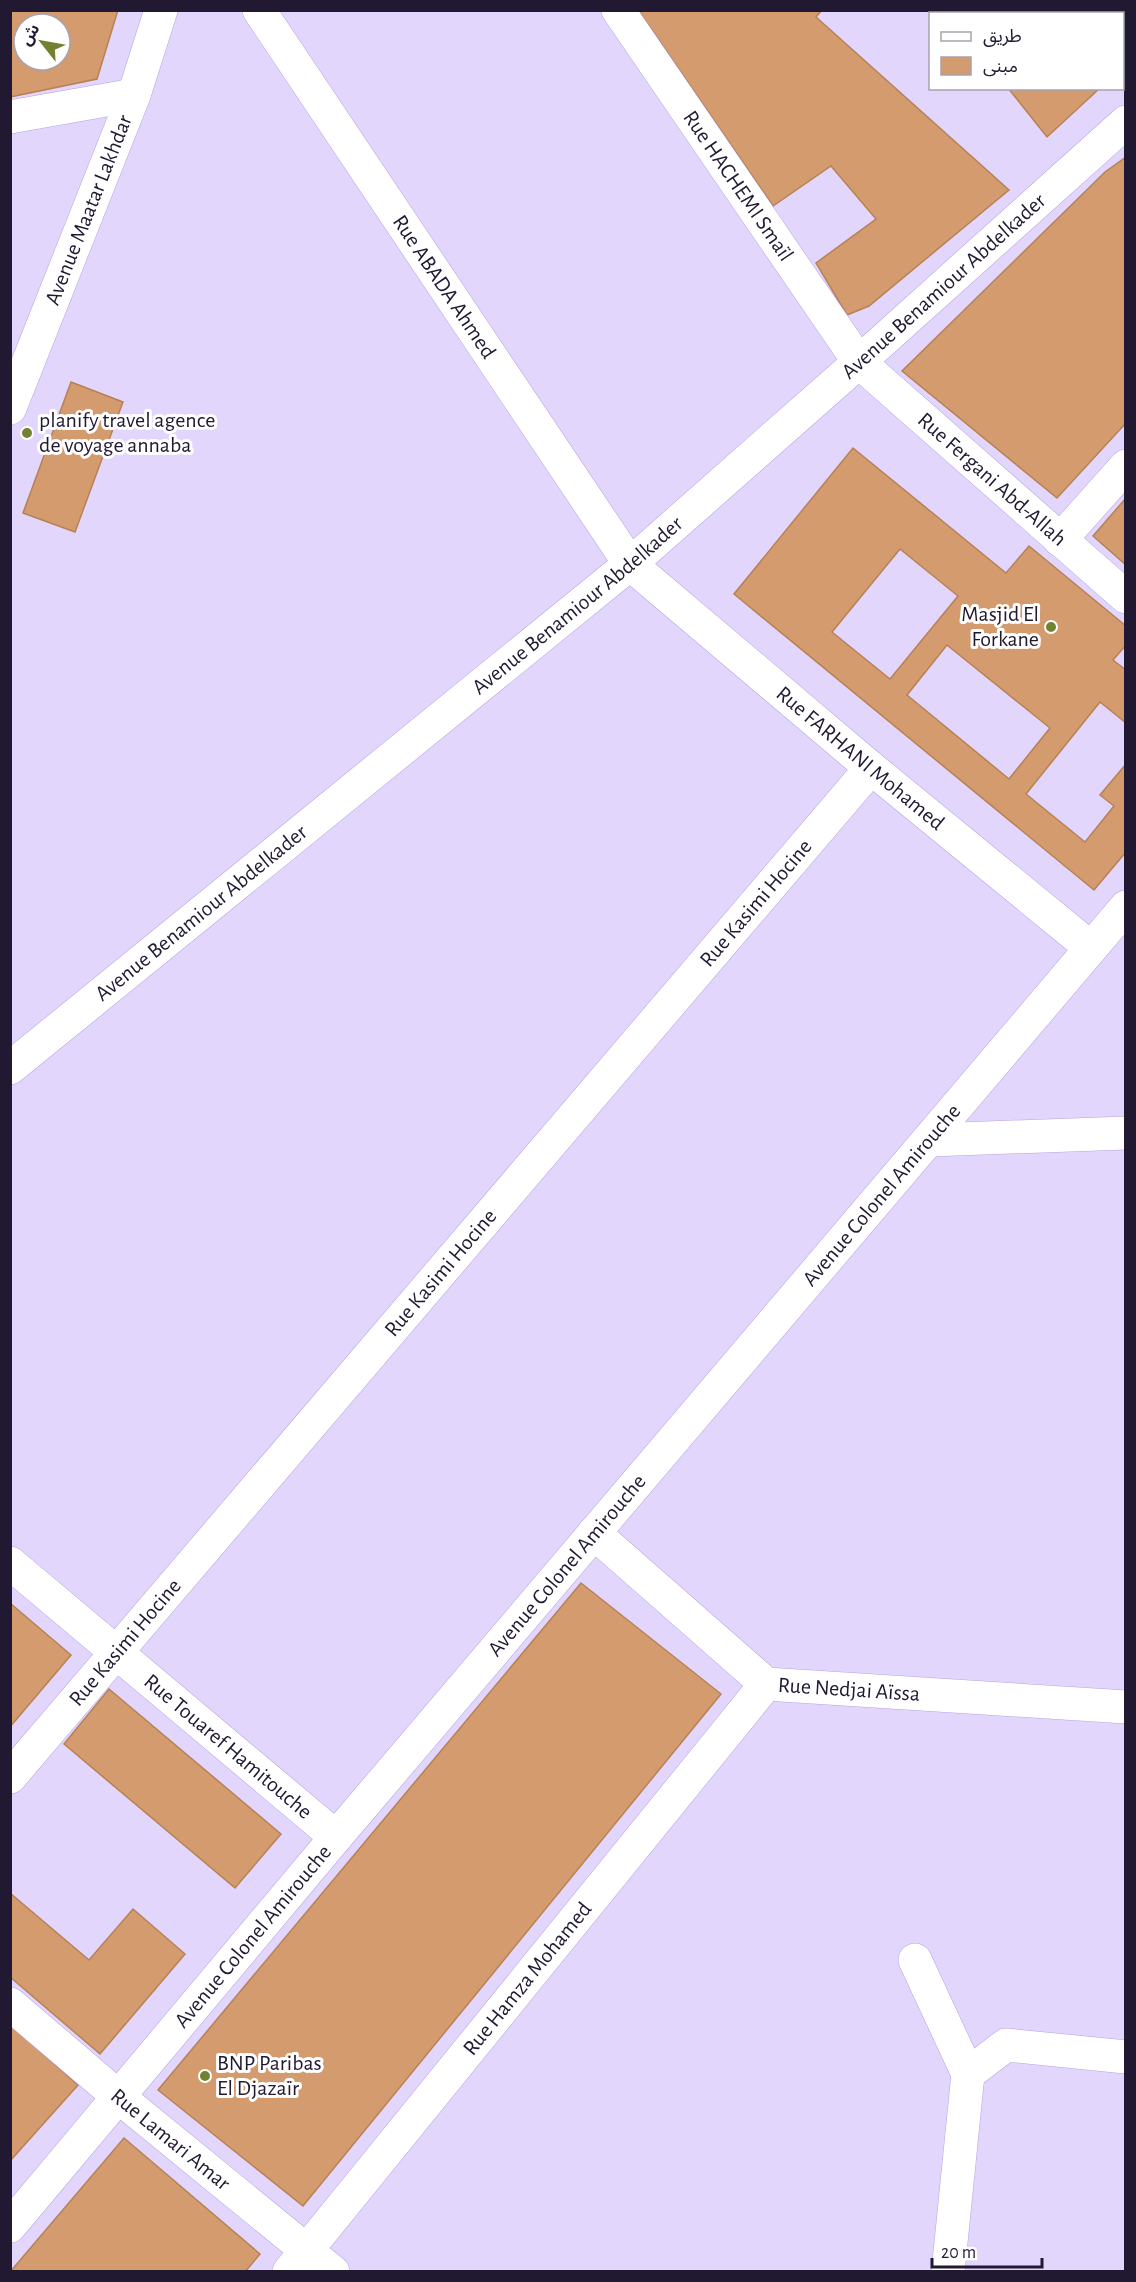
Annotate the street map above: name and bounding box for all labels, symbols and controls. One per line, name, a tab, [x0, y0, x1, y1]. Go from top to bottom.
north arrow	[12, 12, 72, 72]
legend	[929, 12, 1124, 90]
text: ش	[17, 21, 43, 49]
text: طريق	[983, 28, 1022, 47]
text: مبنى	[983, 58, 1018, 77]
street label: Rue HACHEMI Smaïl	[679, 107, 797, 265]
street label: Avenue Maatar Lakhdar	[41, 112, 136, 308]
street label: Avenue Benamiour Abdelkader	[837, 189, 1050, 383]
street label: Rue ABADA Ahmed	[389, 211, 500, 362]
street label: Rue Fergani Abd-Allah	[914, 408, 1071, 550]
place label: planify travel agence de voyage annaba	[39, 409, 215, 456]
marker: planify travel agence de voyage annaba	[20, 426, 34, 440]
street label: Avenue Benamiour Abdelkader	[468, 512, 687, 699]
place label: Masjid El Forkane	[961, 603, 1039, 650]
marker: Masjid El Forkane	[1044, 620, 1058, 634]
street label: Rue FARHANI Mohamed	[772, 682, 949, 834]
street label: Avenue Benamiour Abdelkader	[91, 820, 311, 1005]
street label: Rue Kasimi Hocine	[696, 835, 816, 971]
street label: Avenue Colonel Amirouche	[798, 1100, 965, 1290]
street label: Rue Kasimi Hocine	[380, 1205, 501, 1340]
street label: Avenue Colonel Amirouche	[484, 1470, 650, 1660]
street label: Rue Kasimi Hocine	[65, 1575, 185, 1710]
street label: Rue Touaref Hamitouche	[140, 1670, 316, 1823]
street label: Rue Nedjai Aïssa	[777, 1674, 921, 1705]
street label: Avenue Colonel Amirouche	[170, 1841, 335, 2032]
street label: Rue Hamza Mohamed	[459, 1898, 596, 2059]
place label: BNP Paribas El Djazaïr	[217, 2052, 322, 2099]
marker: BNP Paribas El Djazaïr	[198, 2069, 212, 2083]
street label: Rue Lamari Amar	[107, 2084, 234, 2194]
scale bar	[932, 2231, 1042, 2269]
text: 20 m	[941, 2244, 976, 2262]

